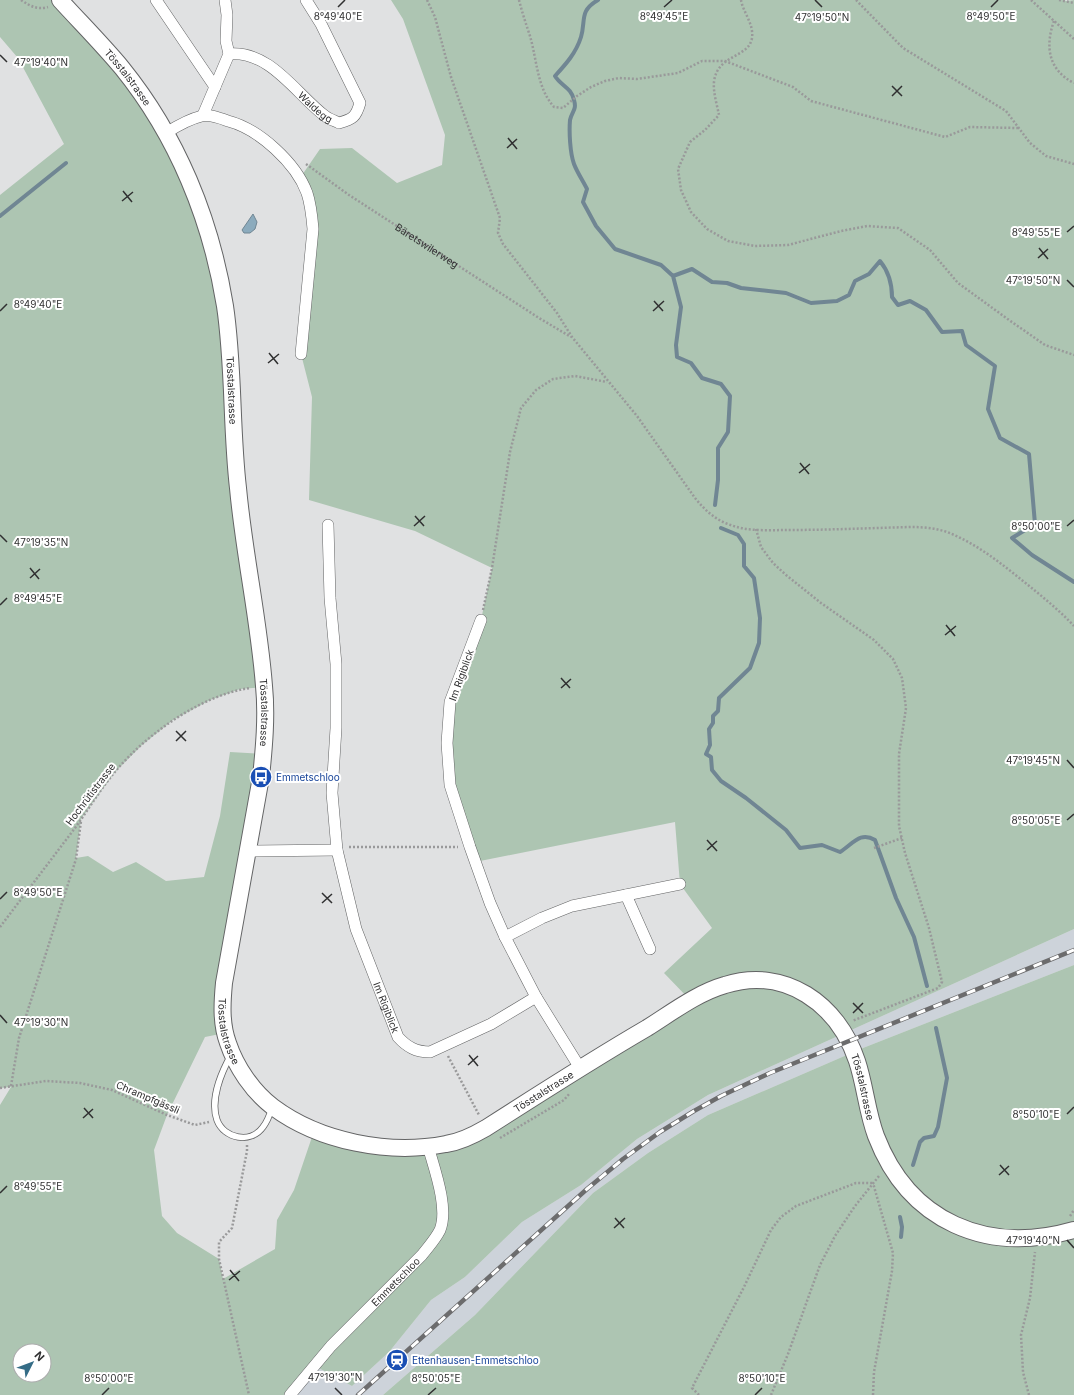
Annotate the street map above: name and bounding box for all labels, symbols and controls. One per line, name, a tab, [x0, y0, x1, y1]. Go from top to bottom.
text: 8°49'40"E	[314, 10, 362, 22]
text: 8°49'45"E	[640, 10, 688, 22]
text: 8°49'50"E	[967, 10, 1015, 22]
text: 47°19'50"N	[795, 11, 849, 23]
street label: Tösstalstrasse	[102, 46, 154, 108]
text: 47°19'40"N	[14, 56, 68, 68]
street label: Waldegg	[296, 89, 335, 125]
street label: Bäretswilerweg	[393, 221, 461, 270]
text: 8°49'55"E	[1012, 226, 1060, 238]
text: 47°19'50"N	[1006, 274, 1060, 286]
text: 8°49'40"E	[14, 298, 62, 310]
street label: Tösstalstrasse	[224, 356, 239, 425]
text: 8°50'00"E	[1011, 520, 1061, 532]
text: 47°19'35"N	[14, 536, 68, 548]
text: 8°49'45"E	[14, 592, 62, 604]
street label: Im Rigiblick	[446, 647, 476, 702]
street label: Tösstalstrasse	[257, 678, 271, 747]
text: 47°19'45"N	[1006, 754, 1060, 766]
street label: Hochrütistrasse	[63, 760, 117, 827]
bus stop icon: Emmetschloo	[248, 764, 274, 790]
place label: Emmetschloo	[276, 771, 340, 783]
text: 8°50'05"E	[1011, 814, 1061, 826]
text: 8°49'50"E	[14, 886, 62, 898]
street label: Im Rigiblick	[371, 980, 402, 1035]
street label: Tösstalstrasse	[217, 998, 242, 1066]
text: 47°19'30"N	[14, 1016, 68, 1028]
street label: Tösstalstrasse	[849, 1052, 877, 1122]
street label: Tösstalstrasse	[511, 1068, 576, 1115]
street label: Chrampfgässli	[114, 1078, 182, 1116]
text: 8°50'10"E	[1012, 1108, 1060, 1120]
text: 8°49'55"E	[14, 1180, 62, 1192]
text: 47°19'40"N	[1006, 1234, 1060, 1246]
street label: Emmetschloo	[369, 1255, 422, 1308]
north arrow	[12, 1343, 52, 1383]
station icon: Ettenhausen-Emmetschloo	[384, 1347, 410, 1373]
text: N	[31, 1349, 47, 1364]
place label: Ettenhausen-Emmetschloo	[412, 1354, 539, 1366]
text: 47°19'30"N	[308, 1371, 362, 1383]
text: 8°50'00"E	[84, 1372, 134, 1384]
text: 8°50'05"E	[411, 1372, 461, 1384]
text: 8°50'10"E	[738, 1372, 786, 1384]

